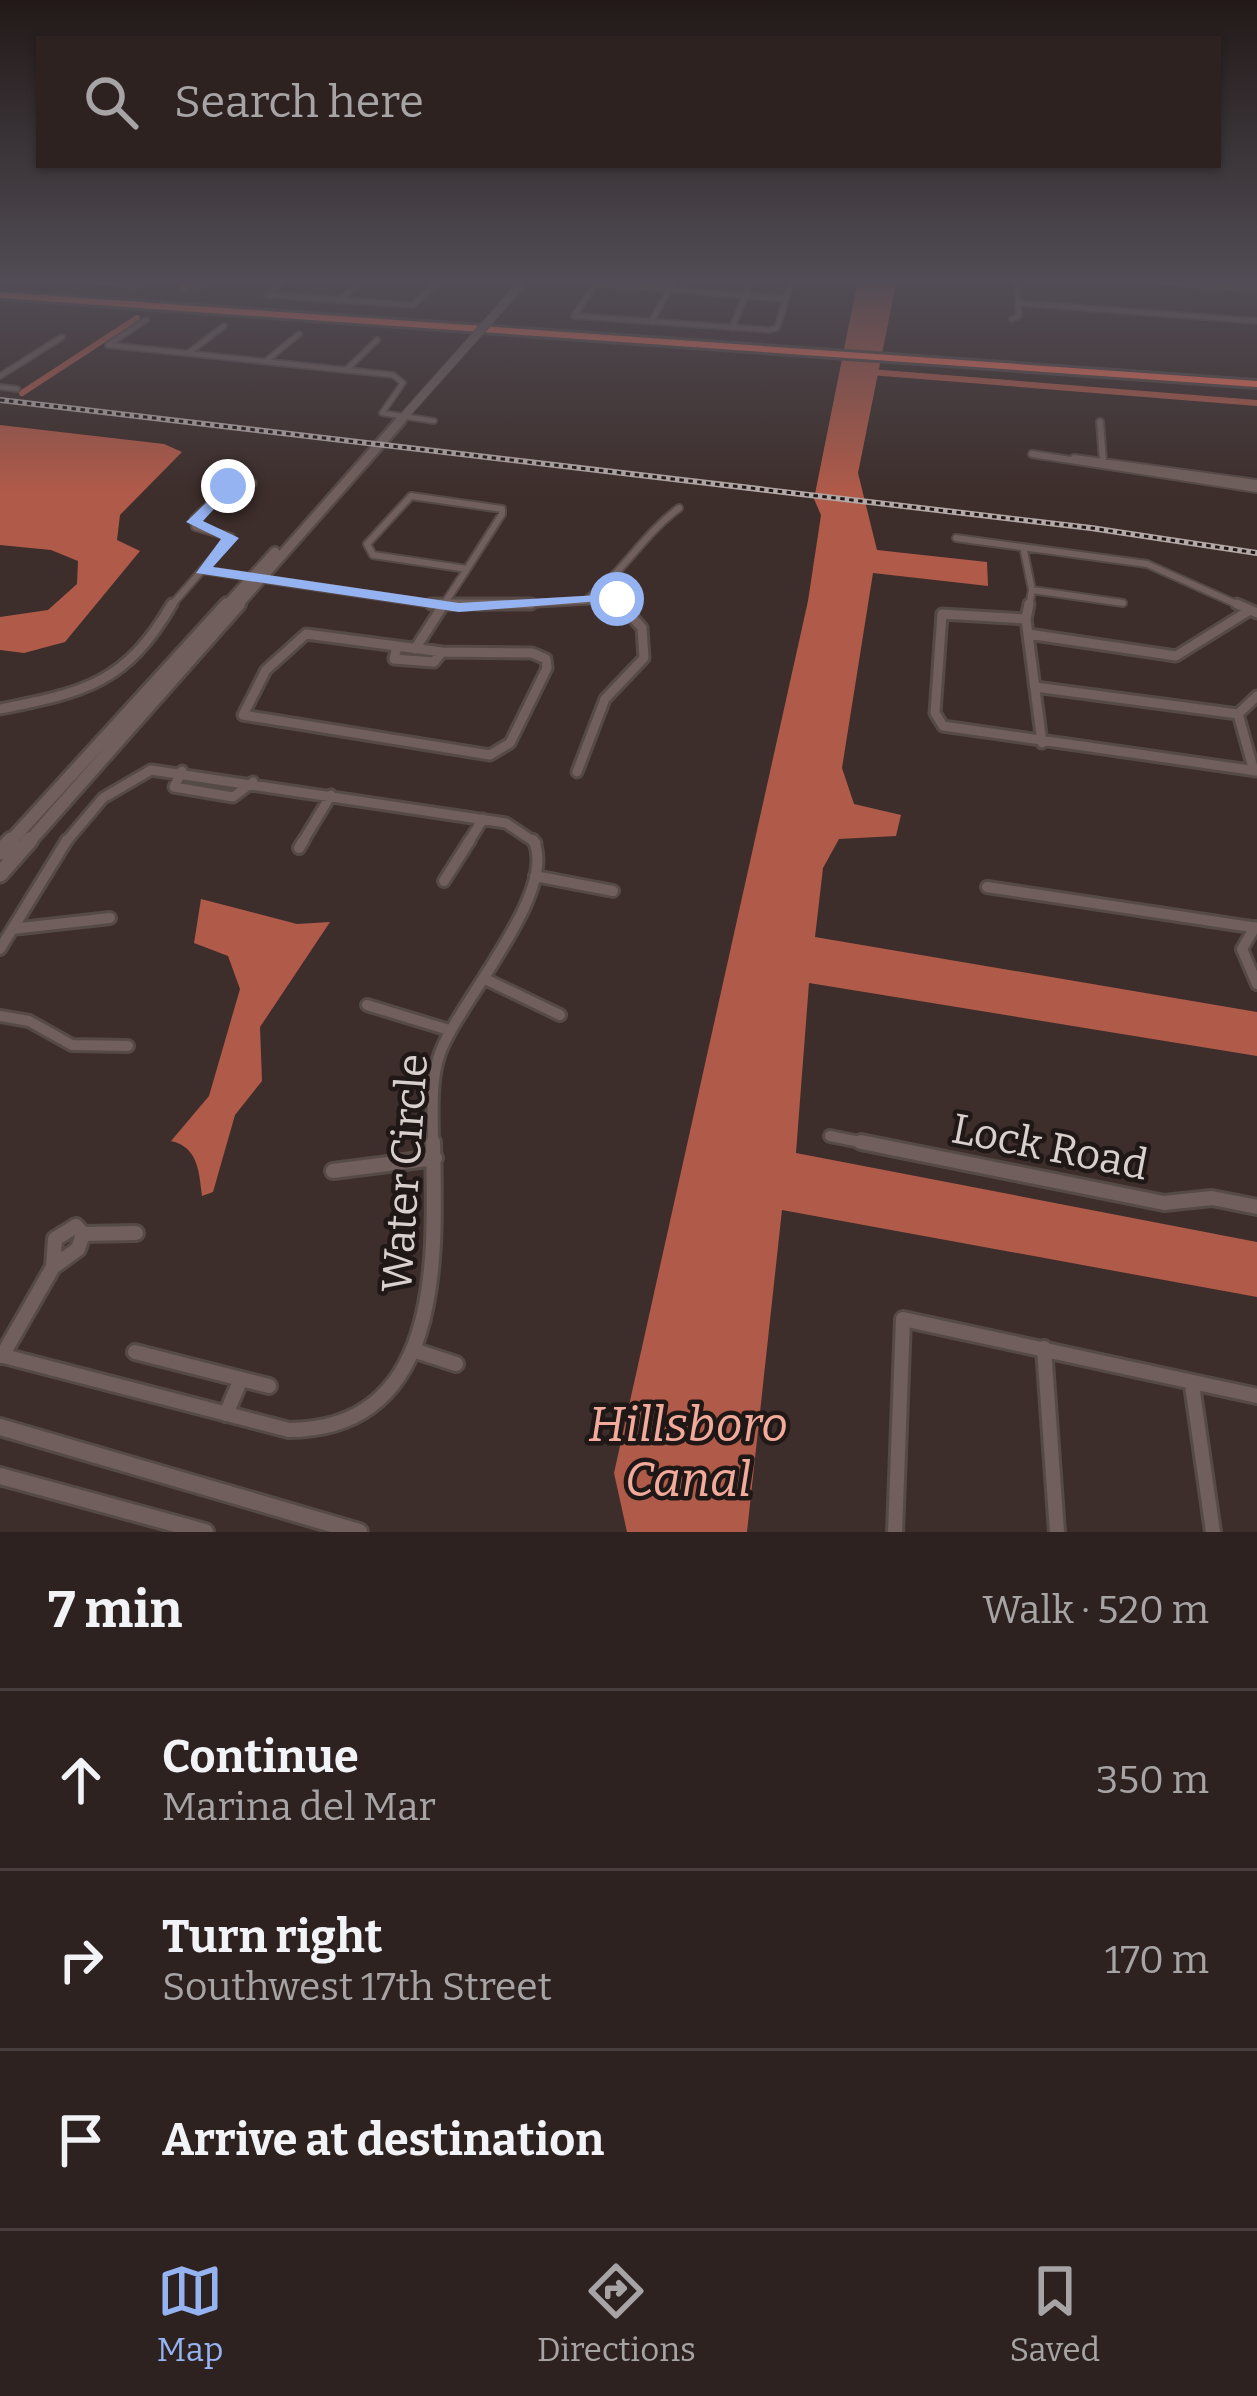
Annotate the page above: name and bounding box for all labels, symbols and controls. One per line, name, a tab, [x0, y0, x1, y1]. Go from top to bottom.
search box	[36, 36, 1221, 168]
icon: search	[78, 69, 144, 135]
text: Search here	[174, 75, 424, 129]
route end	[201, 459, 255, 513]
route start	[590, 572, 644, 626]
street label: Water Circle	[372, 1052, 438, 1294]
street label: Lock Road	[948, 1103, 1152, 1190]
water label: Hillsboro Canal	[588, 1396, 788, 1509]
text: 7 min	[48, 1579, 182, 1641]
text: Walk · 520 m	[982, 1587, 1209, 1633]
text: Continue	[162, 1730, 359, 1784]
icon: ahead	[48, 1747, 114, 1813]
text: 350 m	[1096, 1757, 1209, 1803]
text: Marina del Mar	[162, 1784, 436, 1830]
text: Turn right	[162, 1910, 382, 1964]
icon: right	[48, 1927, 114, 1993]
text: 170 m	[1105, 1937, 1209, 1983]
text: Southwest 17th Street	[162, 1964, 552, 2010]
icon: arrive	[48, 2107, 114, 2173]
text: Arrive at destination	[162, 2113, 604, 2167]
tab: Map	[157, 2258, 223, 2370]
tab: Directions	[537, 2258, 696, 2370]
tab: Saved	[1010, 2258, 1100, 2370]

